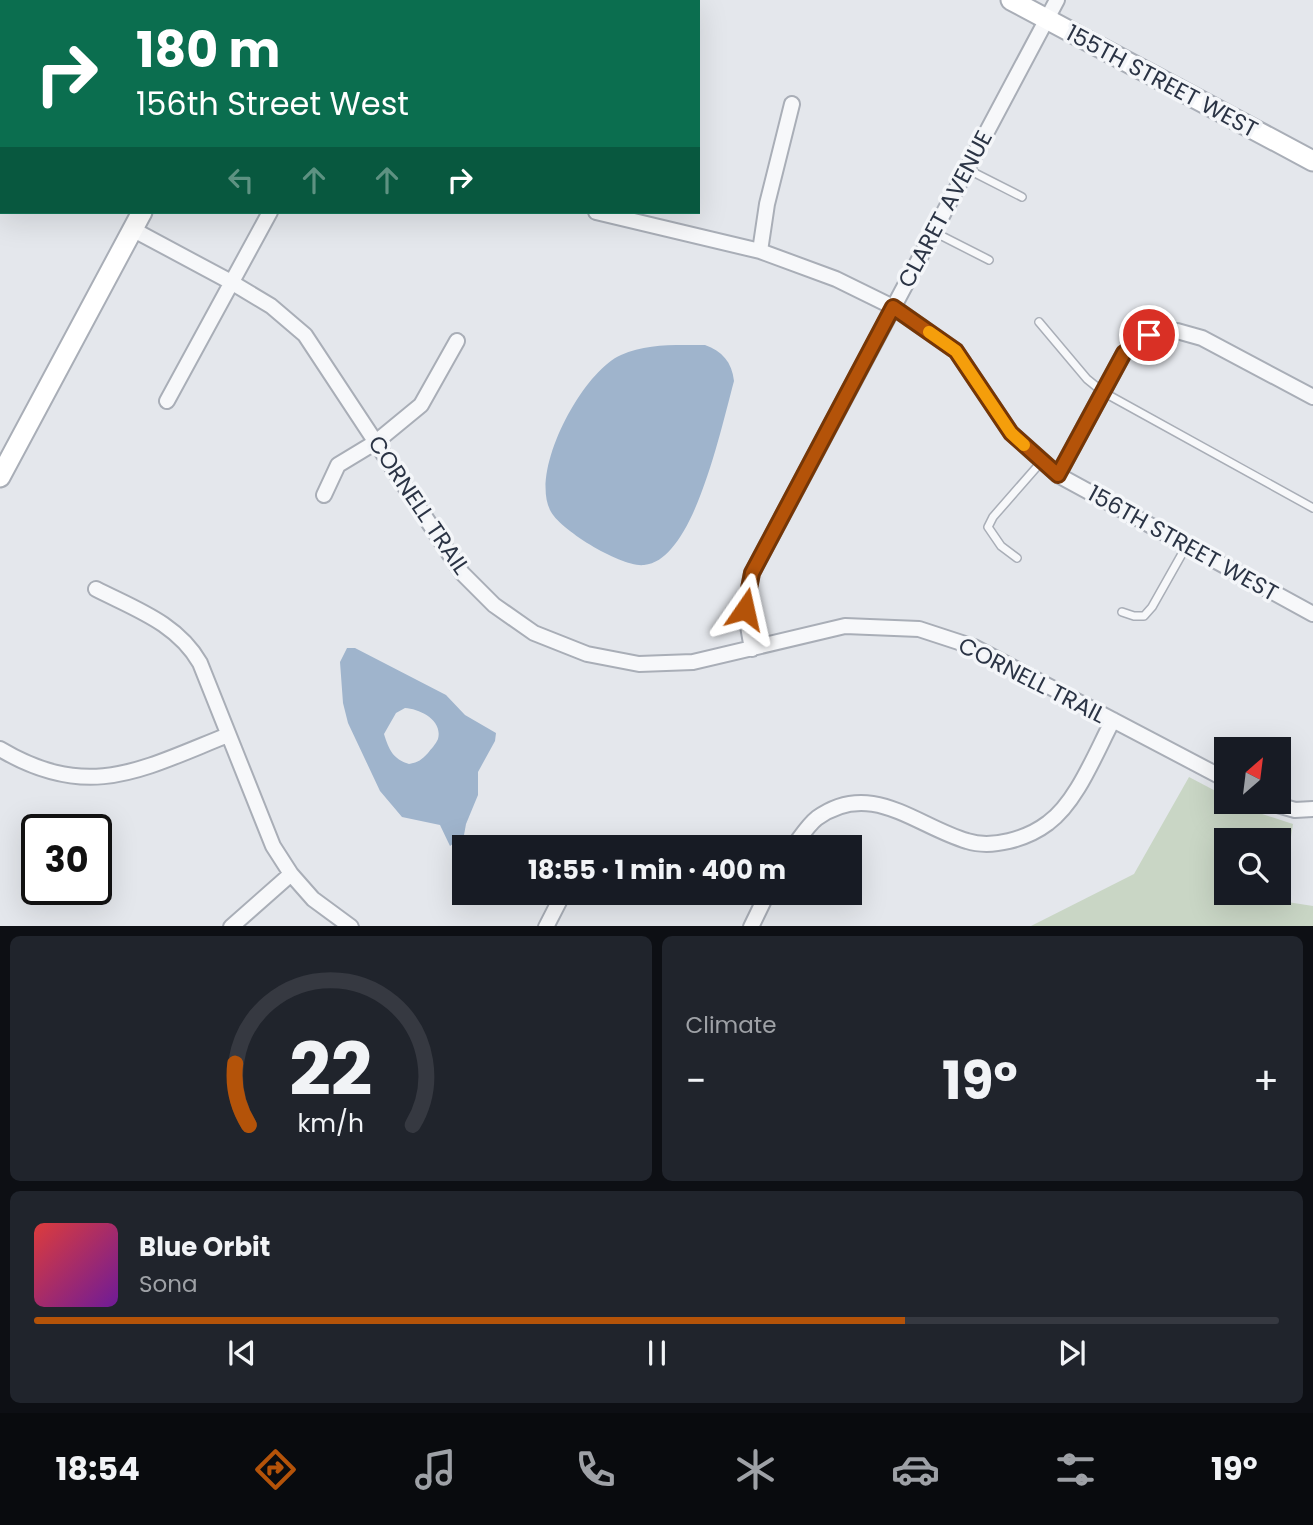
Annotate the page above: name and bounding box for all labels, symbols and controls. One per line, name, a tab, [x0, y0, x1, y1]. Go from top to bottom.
text: 180 m	[136, 16, 280, 84]
street label: 155TH STREET WEST	[1060, 17, 1264, 145]
icon: right	[21, 28, 112, 119]
text: 156th Street West	[136, 81, 409, 126]
street label: CLARET AVENUE	[890, 125, 1000, 293]
icon: left	[222, 161, 260, 199]
icon: ahead	[295, 161, 333, 199]
icon: ahead	[368, 161, 406, 199]
icon: right	[441, 161, 479, 199]
pin	[1119, 305, 1179, 365]
icon: arrive	[1130, 316, 1168, 354]
street label: CORNELL TRAIL	[361, 429, 477, 581]
street label: 156TH STREET WEST	[1082, 477, 1284, 609]
position arrow	[708, 572, 782, 646]
street label: CORNELL TRAIL	[953, 629, 1111, 731]
north arrow	[1214, 737, 1292, 814]
map controls	[1214, 737, 1291, 905]
speed limit sign: 30	[21, 814, 112, 905]
button: search	[1214, 828, 1291, 905]
text: 18:55 · 1 min · 400 m	[528, 852, 786, 888]
text: Climate	[686, 1009, 776, 1041]
text: 22	[289, 1019, 372, 1120]
text: 19°	[942, 1044, 1018, 1117]
text: −	[686, 1054, 706, 1107]
text: +	[1253, 1054, 1279, 1107]
text: km/h	[297, 1105, 364, 1140]
text: Blue Orbit	[139, 1229, 270, 1265]
text: Sona	[139, 1268, 198, 1300]
icon: previous	[223, 1334, 261, 1372]
icon: pause	[638, 1334, 676, 1372]
icon: next	[1053, 1334, 1091, 1372]
icon: directions	[251, 1445, 300, 1494]
icon: music	[411, 1445, 460, 1494]
icon: phone	[571, 1445, 620, 1494]
icon: climate	[731, 1445, 780, 1494]
icon: car	[891, 1445, 940, 1494]
icon: filters	[1051, 1445, 1100, 1494]
text: 18:54	[56, 1446, 140, 1491]
text: 19°	[1211, 1446, 1257, 1491]

